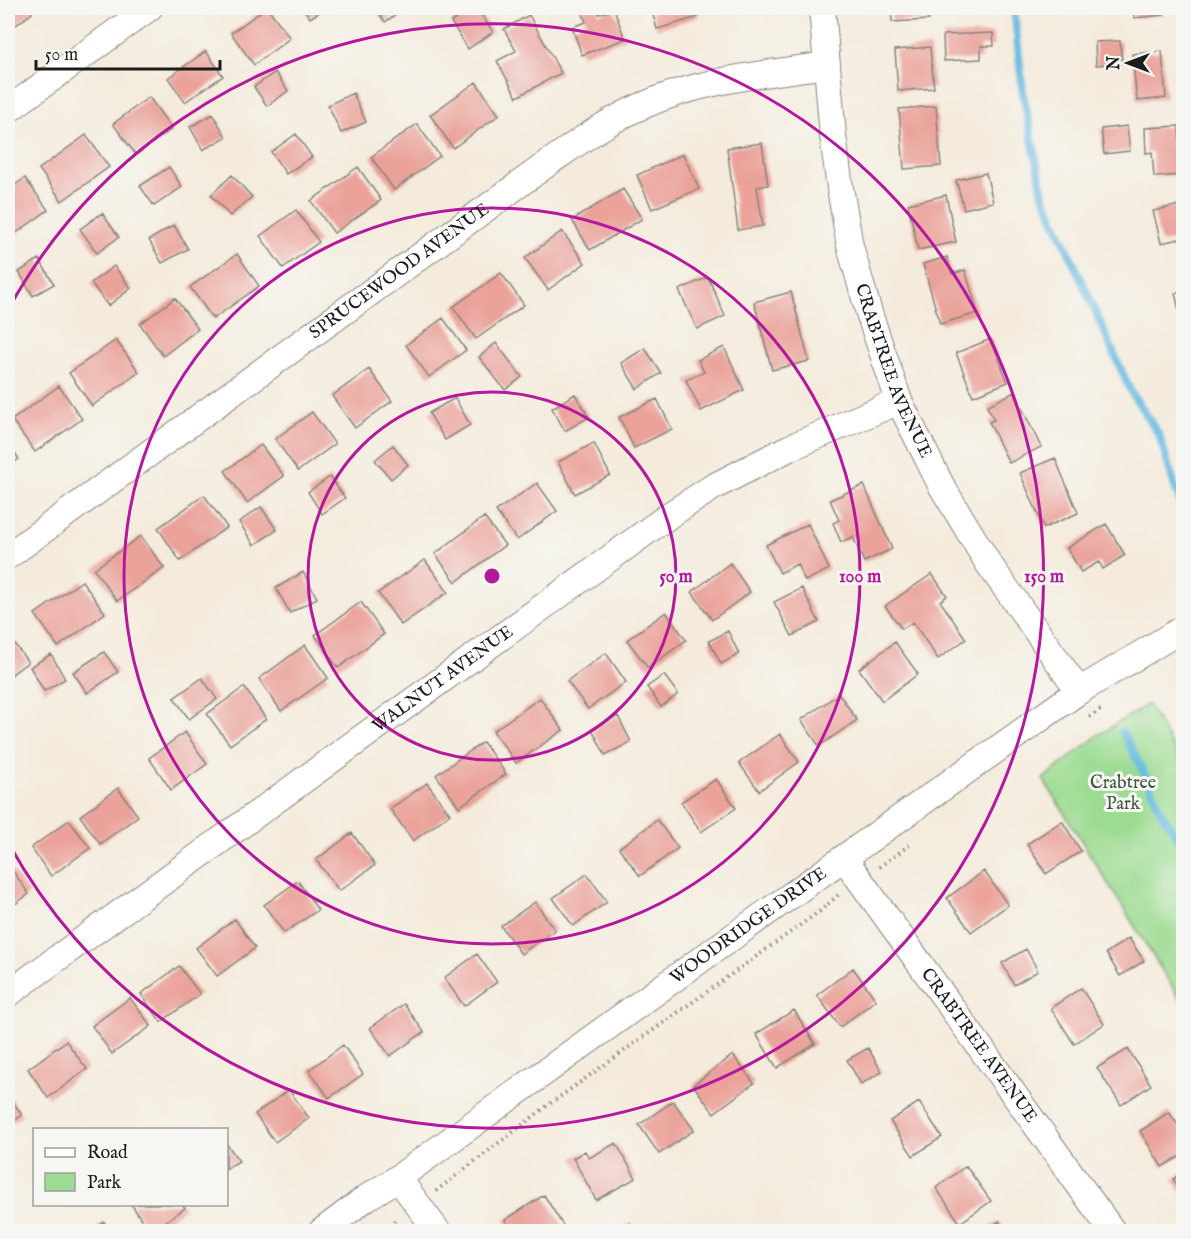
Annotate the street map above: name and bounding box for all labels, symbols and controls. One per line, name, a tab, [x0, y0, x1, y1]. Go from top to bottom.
scale bar	[36, 33, 220, 71]
north arrow	[1098, 33, 1158, 93]
text: 50 m	[45, 44, 78, 67]
text: N	[1105, 56, 1125, 71]
street label: SPRUCEWOOD AVENUE	[305, 198, 494, 344]
street label: CRABTREE AVENUE	[850, 281, 937, 462]
centre of rings	[482, 566, 502, 586]
text: 50 m	[659, 566, 693, 589]
text: 100 m	[839, 566, 881, 589]
text: 150 m	[1024, 566, 1064, 589]
street label: WALNUT AVENUE	[368, 620, 518, 738]
park label: Crabtree Park	[1090, 772, 1156, 816]
street label: WOODRIDGE DRIVE	[666, 862, 831, 989]
street label: CRABTREE AVENUE	[915, 964, 1042, 1127]
legend	[33, 1128, 228, 1206]
text: Road	[87, 1142, 128, 1165]
text: Park	[87, 1172, 122, 1195]

